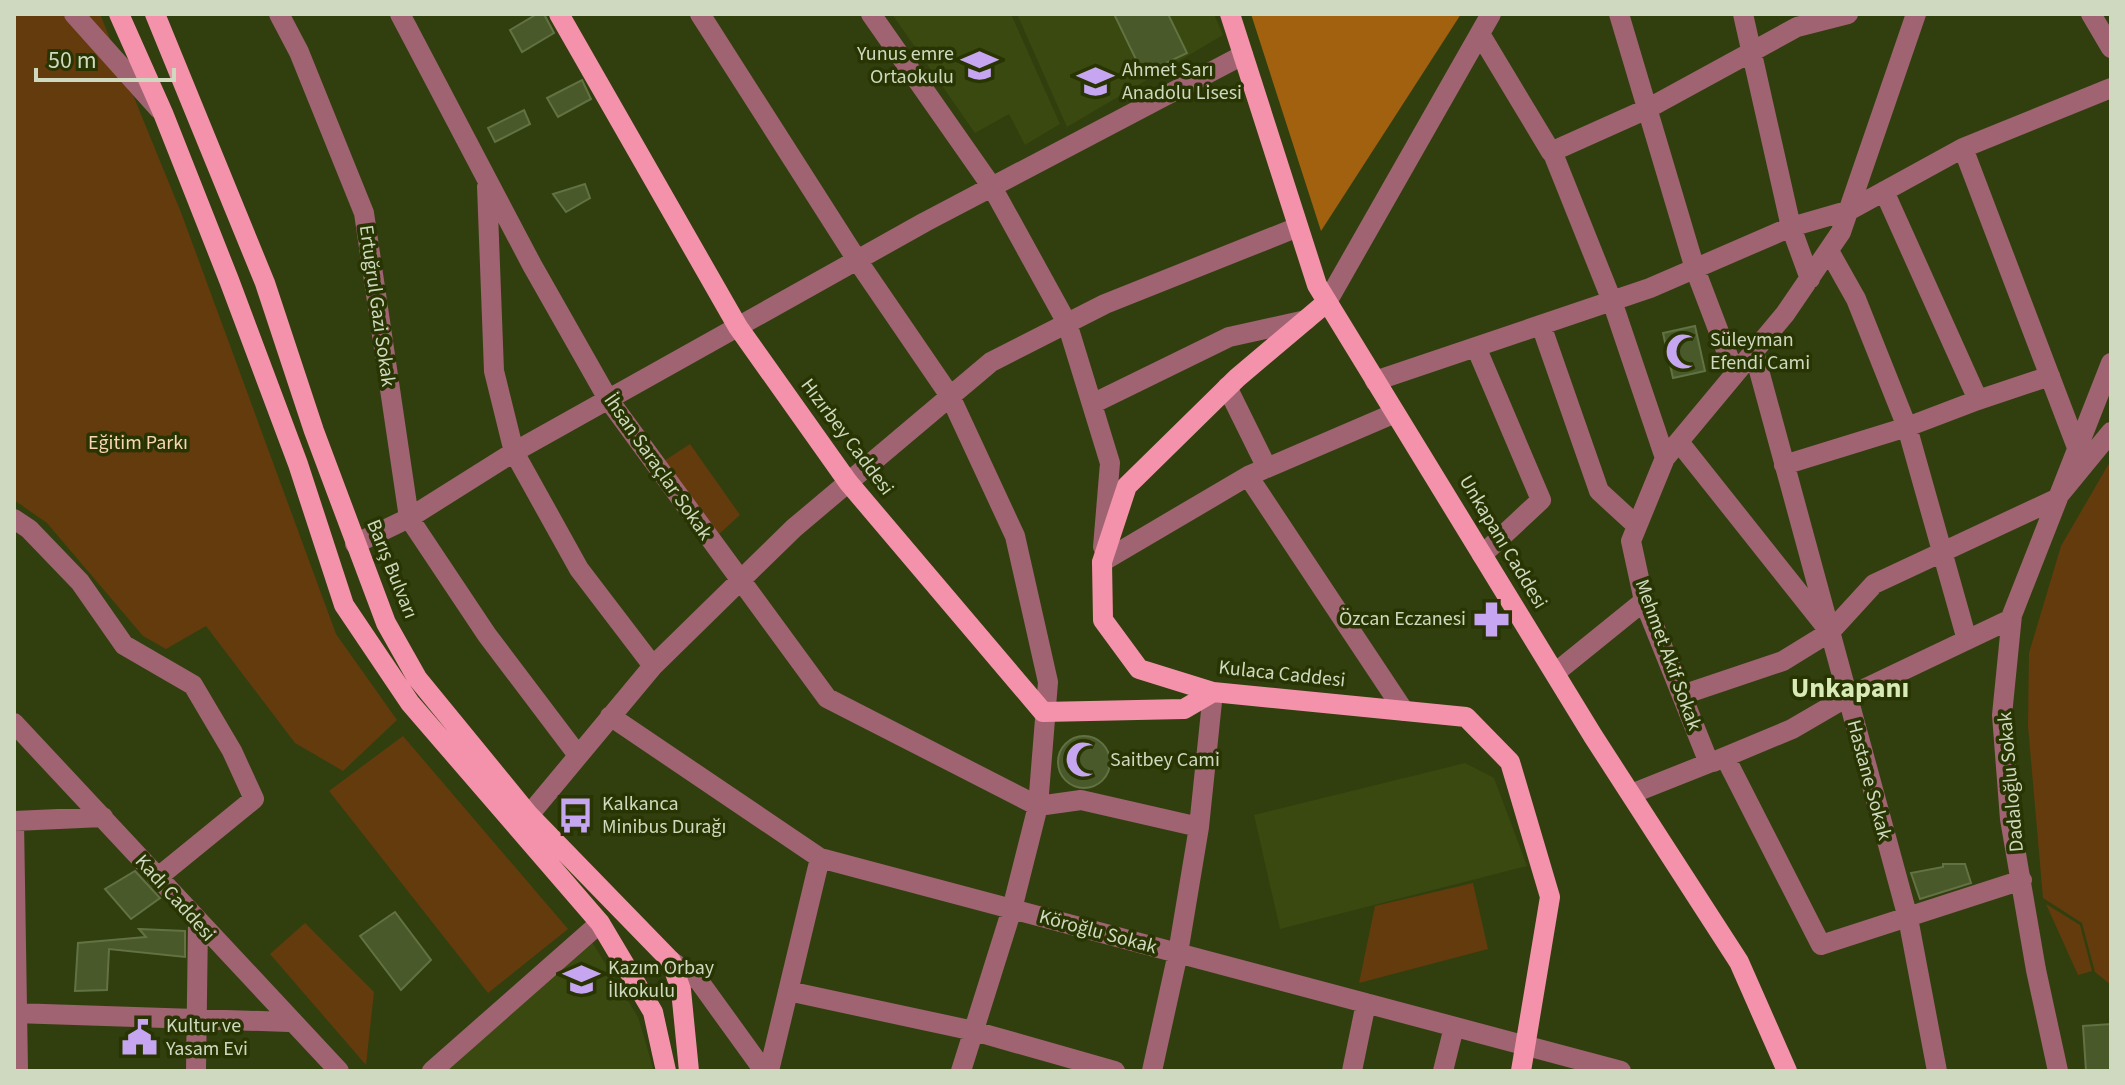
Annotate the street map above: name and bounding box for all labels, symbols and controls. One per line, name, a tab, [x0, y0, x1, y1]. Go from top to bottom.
scale bar	[36, 32, 174, 82]
place label: Yunus emre Ortaokulu	[856, 40, 954, 91]
text: 50 m	[48, 43, 97, 78]
school or university icon: Yunus emre Ortaokulu	[961, 46, 999, 84]
place label: Ahmet Sarı Anadolu Lisesi	[1122, 56, 1242, 107]
school or university icon: Ahmet Sarı Anadolu Lisesi	[1077, 62, 1115, 100]
street label: Ertuğrul Gazi Sokak	[352, 223, 402, 389]
place label: Süleyman Efendi Cami	[1710, 326, 1810, 377]
mosque icon: Süleyman Efendi Cami	[1665, 333, 1703, 371]
street label: Hızırbey Caddesi	[794, 373, 900, 501]
street label: İhsan Saraçlar Sokak	[597, 388, 719, 546]
park label: Eğitim Parkı	[88, 429, 188, 457]
street label: Unkapanı Caddesi	[1452, 470, 1554, 614]
street label: Barış Bulvarı	[359, 515, 425, 623]
street label: Mehmet Akif Sokak	[1628, 575, 1708, 735]
pharmacy icon: Özcan Eczanesi	[1473, 600, 1511, 638]
place label: Özcan Eczanesi	[1339, 605, 1466, 633]
street label: Kulaca Caddesi	[1217, 653, 1347, 695]
district label: Unkapanı	[1791, 668, 1909, 708]
street label: Dadaloğlu Sokak	[1991, 711, 2031, 853]
street label: Hastane Sokak	[1839, 717, 1899, 843]
mosque icon: Saitbey Cami	[1065, 741, 1103, 779]
place label: Saitbey Cami	[1110, 746, 1220, 774]
place label: Kalkanca Minibus Durağı	[602, 790, 726, 841]
bus stop icon: Kalkanca Minibus Durağı	[557, 797, 595, 835]
street label: Kadı Caddesi	[128, 848, 222, 948]
street label: Köroğlu Sokak	[1036, 903, 1160, 961]
place label: Kazım Orbay İlkokulu	[608, 954, 715, 1005]
school or university icon: Kazım Orbay İlkokulu	[563, 960, 601, 998]
place label: Kultur ve Yasam Evi	[165, 1012, 248, 1063]
public building icon: Kultur ve Yasam Evi	[121, 1019, 159, 1057]

